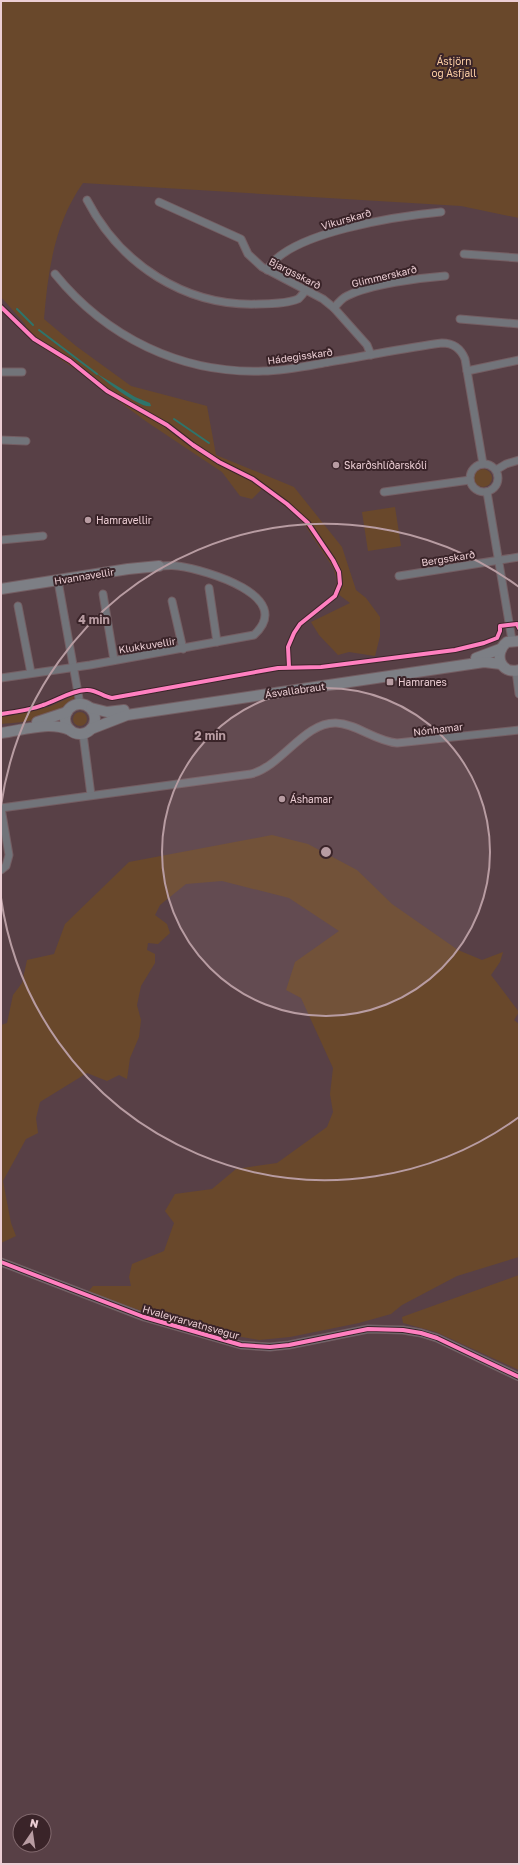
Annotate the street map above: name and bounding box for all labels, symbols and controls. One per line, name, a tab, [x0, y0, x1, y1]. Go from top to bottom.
park label: Ástjörn og Ásfjall	[432, 55, 476, 79]
street label: Vikurskarð	[320, 206, 372, 232]
street label: Bjargsskarð	[267, 255, 323, 291]
street label: Glimmerskarð	[350, 263, 418, 289]
street label: Hádegisskarð	[267, 345, 333, 367]
place label: Skarðshlíðarskóli	[344, 459, 427, 471]
marker: Skarðshlíðarskóli	[331, 460, 341, 470]
place label: Hamravellir	[96, 514, 152, 526]
marker: Hamravellir	[83, 515, 93, 525]
street label: Bergsskarð	[420, 548, 476, 568]
street label: Hvannavellir	[53, 565, 115, 587]
text: 4 min	[78, 612, 110, 627]
street label: Klukkuvellir	[118, 635, 176, 655]
place label: Hamranes	[398, 676, 447, 688]
marker: Hamranes	[385, 677, 395, 687]
street label: Ásvallabraut	[264, 680, 326, 700]
street label: Nónhamar	[412, 720, 464, 738]
text: 2 min	[194, 728, 226, 743]
place label: Áshamar	[290, 793, 332, 805]
marker: Áshamar	[277, 794, 287, 804]
centre of rings	[319, 845, 333, 859]
street label: Hvaleyrarvatnsvegur	[141, 1302, 241, 1342]
north arrow	[12, 1813, 52, 1853]
text: N	[29, 1815, 40, 1830]

